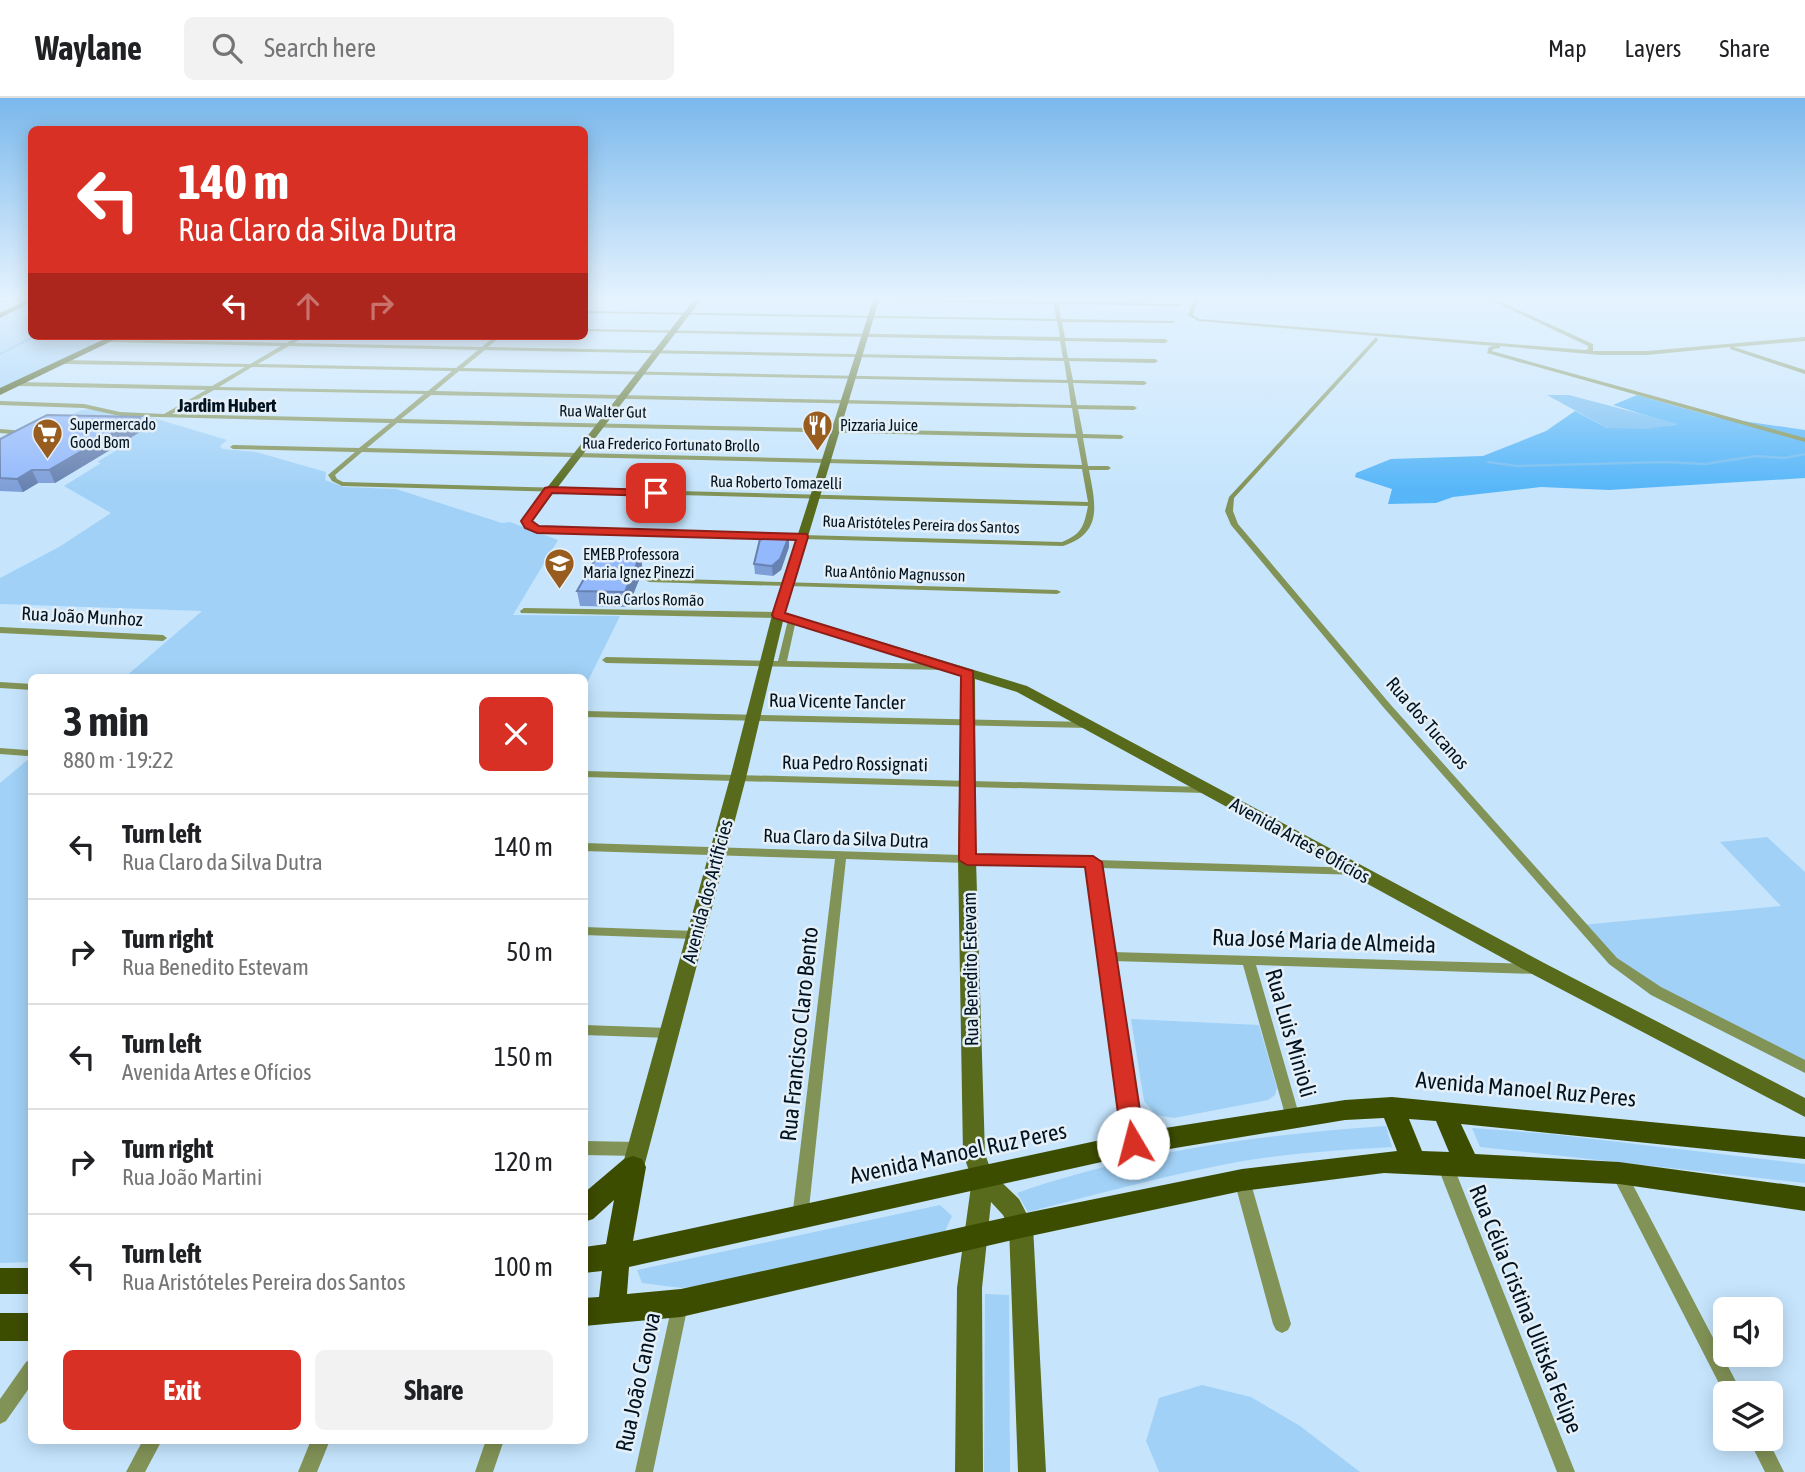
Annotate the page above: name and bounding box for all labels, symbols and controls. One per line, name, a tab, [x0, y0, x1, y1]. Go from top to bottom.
search box	[184, 17, 674, 80]
text: Waylane	[35, 29, 142, 67]
icon: search	[208, 29, 246, 67]
text: Search here	[264, 33, 376, 63]
text: Map	[1548, 35, 1587, 62]
text: Layers	[1625, 35, 1681, 62]
text: Share	[1719, 35, 1770, 62]
text: 140 m	[178, 153, 289, 209]
icon: left	[63, 154, 154, 245]
text: Rua Claro da Silva Dutra	[178, 211, 457, 248]
icon: left	[216, 287, 254, 325]
icon: ahead	[289, 287, 327, 325]
icon: right	[362, 287, 400, 325]
district label: Jardim Hubert	[177, 394, 277, 416]
street label: Rua Walter Gut	[559, 401, 647, 421]
restaurant icon: Pizzaria Juice	[800, 408, 834, 452]
place label: Supermercado Good Bom	[70, 415, 156, 451]
supermarket icon: Supermercado Good Bom	[30, 416, 64, 460]
place label: Pizzaria Juice	[840, 416, 918, 434]
street label: Rua Frederico Fortunato Brollo	[582, 433, 760, 455]
pin	[626, 463, 686, 523]
street label: Rua Roberto Tomazelli	[710, 472, 842, 492]
icon: arrive	[637, 474, 675, 512]
street label: Rua Aristóteles Pereira dos Santos	[822, 512, 1020, 536]
place label: EMEB Professora Maria Ignez Pinezzi	[583, 545, 695, 582]
school or university icon: EMEB Professora Maria Ignez Pinezzi	[543, 546, 577, 590]
street label: Rua Antônio Magnusson	[824, 562, 966, 585]
street label: Rua Carlos Romão	[598, 589, 704, 609]
street label: Rua João Munhoz	[21, 602, 143, 630]
street label: Rua dos Tucanos	[1382, 673, 1474, 774]
street label: Rua Vicente Tancler	[769, 689, 906, 713]
text: 3 min	[63, 697, 149, 745]
button: close	[479, 697, 553, 771]
text: 880 m · 19:22	[63, 747, 174, 773]
street label: Rua Pedro Rossignati	[782, 751, 928, 775]
street label: Avenida Artes e Ofícios	[1226, 792, 1374, 888]
street label: Avenida dos Artíficies	[677, 817, 737, 965]
text: Turn left	[122, 819, 202, 849]
street label: Rua Claro da Silva Dutra	[763, 824, 929, 852]
icon: left	[63, 828, 101, 866]
text: 140 m	[494, 832, 553, 862]
text: Rua Claro da Silva Dutra	[122, 849, 323, 875]
street label: Rua Benedito Estevam	[958, 892, 982, 1046]
text: Turn right	[122, 924, 213, 954]
street label: Rua José Maria de Almeida	[1212, 924, 1436, 958]
street label: Rua Francisco Claro Bento	[775, 926, 823, 1142]
icon: right	[63, 933, 101, 971]
text: 50 m	[506, 937, 553, 967]
text: Rua Benedito Estevam	[122, 954, 309, 980]
street label: Rua Luis Minioli	[1260, 966, 1322, 1100]
text: Turn left	[122, 1029, 202, 1059]
icon: left	[63, 1038, 101, 1076]
text: 150 m	[494, 1042, 553, 1072]
text: Avenida Artes e Ofícios	[122, 1059, 311, 1085]
street label: Avenida Manoel Ruz Peres	[1415, 1066, 1637, 1112]
position arrow	[1096, 1106, 1170, 1180]
street label: Avenida Manoel Ruz Peres	[847, 1117, 1069, 1189]
text: Turn right	[122, 1134, 213, 1164]
icon: right	[63, 1143, 101, 1181]
text: 120 m	[494, 1147, 553, 1177]
text: Rua João Martini	[122, 1164, 262, 1190]
street label: Rua Célia Cristina Ulitska Felipe	[1464, 1181, 1588, 1437]
text: Turn left	[122, 1239, 202, 1269]
icon: left	[63, 1248, 101, 1286]
text: 100 m	[494, 1252, 553, 1282]
text: Rua Aristóteles Pereira dos Santos	[122, 1269, 406, 1295]
map controls	[1713, 1297, 1783, 1451]
button: sound	[1713, 1297, 1783, 1367]
street label: Rua João Canova	[611, 1310, 665, 1454]
button: Exit	[63, 1350, 301, 1430]
button: Share	[315, 1350, 553, 1430]
button: layers	[1713, 1381, 1783, 1451]

